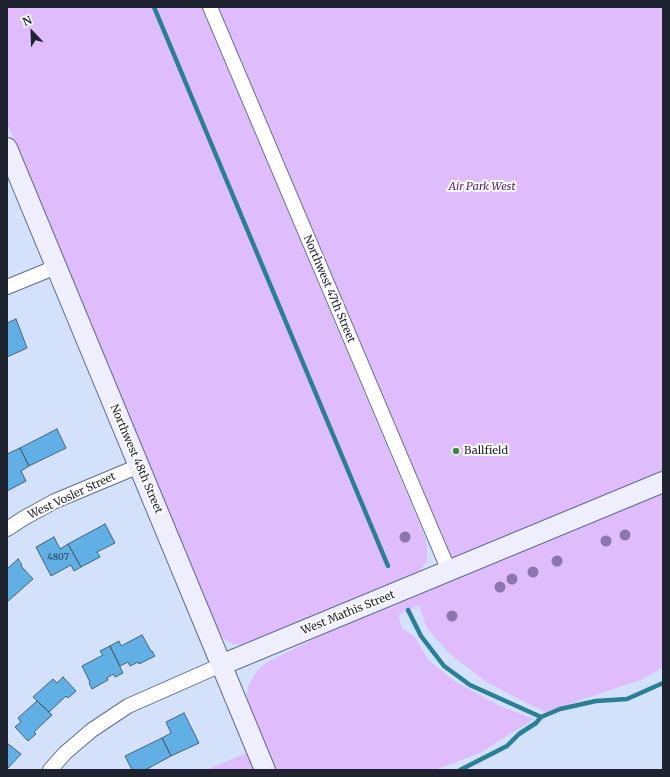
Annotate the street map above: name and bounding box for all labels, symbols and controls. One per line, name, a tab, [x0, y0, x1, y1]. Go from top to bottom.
north arrow	[12, 12, 52, 52]
text: N	[21, 13, 34, 29]
park label: Air Park West	[449, 180, 515, 194]
street label: Northwest 47th Street	[300, 233, 358, 345]
street label: Northwest 48th Street	[107, 402, 165, 516]
place label: Ballfield	[464, 444, 508, 458]
marker: Ballfield	[451, 446, 461, 456]
street label: West Vosler Street	[26, 470, 118, 522]
house number: 4807	[47, 552, 69, 562]
street label: West Mathis Street	[299, 588, 397, 638]

